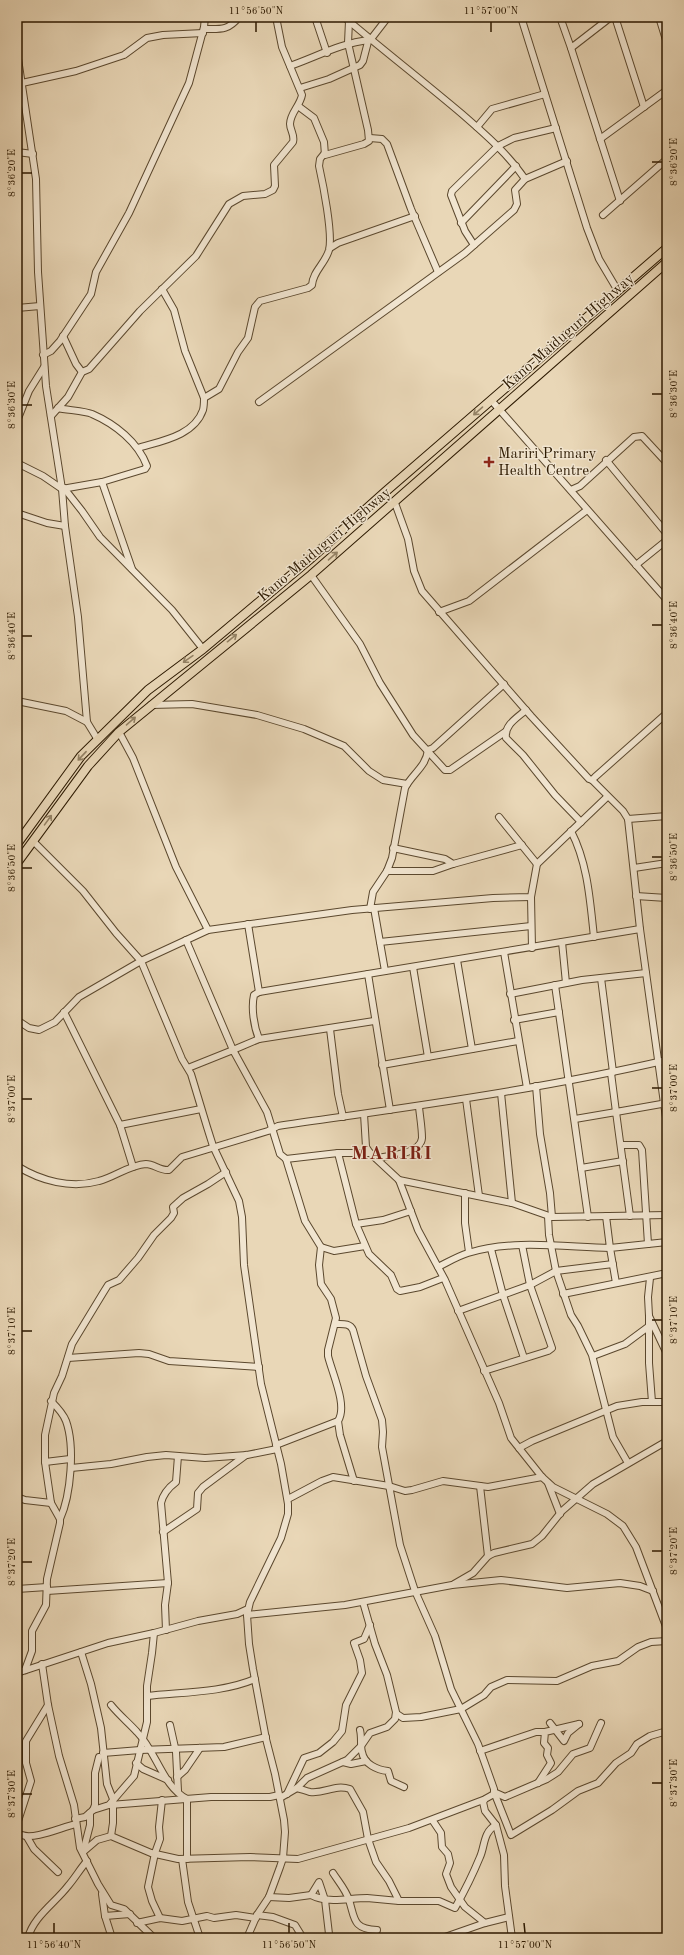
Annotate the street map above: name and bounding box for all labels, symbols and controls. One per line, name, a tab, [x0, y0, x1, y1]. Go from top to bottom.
text: 11°56'50"N	[229, 6, 284, 16]
text: 11°57'00"N	[464, 6, 519, 16]
text: 8°36'20"E	[669, 138, 679, 186]
text: 8°36'20"E	[7, 149, 17, 197]
street label: Kano-Maiduguri Highway	[500, 271, 638, 393]
text: 8°36'30"E	[669, 370, 679, 418]
text: 8°36'30"E	[7, 381, 17, 429]
one-way arrow	[474, 406, 484, 415]
place label: Mariri Primary Health Centre	[498, 447, 596, 479]
marker: Mariri Primary Health Centre	[483, 456, 495, 468]
street label: Kano-Maiduguri Highway	[256, 485, 394, 605]
one-way arrow	[327, 552, 338, 561]
text: 8°36'40"E	[669, 601, 679, 649]
text: 8°36'40"E	[7, 612, 17, 660]
one-way arrow	[226, 634, 237, 643]
one-way arrow	[183, 655, 194, 664]
one-way arrow	[126, 716, 137, 725]
one-way arrow	[77, 751, 86, 761]
one-way arrow	[44, 815, 52, 826]
text: 8°36'50"E	[669, 833, 679, 881]
text: 8°36'50"E	[7, 844, 17, 892]
text: 8°37'00"E	[669, 1064, 679, 1112]
text: 8°37'00"E	[7, 1075, 17, 1123]
district label: MARIRI	[351, 1145, 433, 1164]
text: 8°37'10"E	[669, 1296, 679, 1344]
text: 8°37'10"E	[7, 1307, 17, 1355]
text: 8°37'20"E	[669, 1527, 679, 1575]
text: 8°37'20"E	[7, 1538, 17, 1586]
text: 8°37'30"E	[669, 1759, 679, 1807]
text: 8°37'30"E	[7, 1770, 17, 1818]
text: 11°56'40"N	[27, 1940, 82, 1950]
text: 11°56'50"N	[262, 1940, 317, 1950]
text: 11°57'00"N	[498, 1940, 553, 1950]

